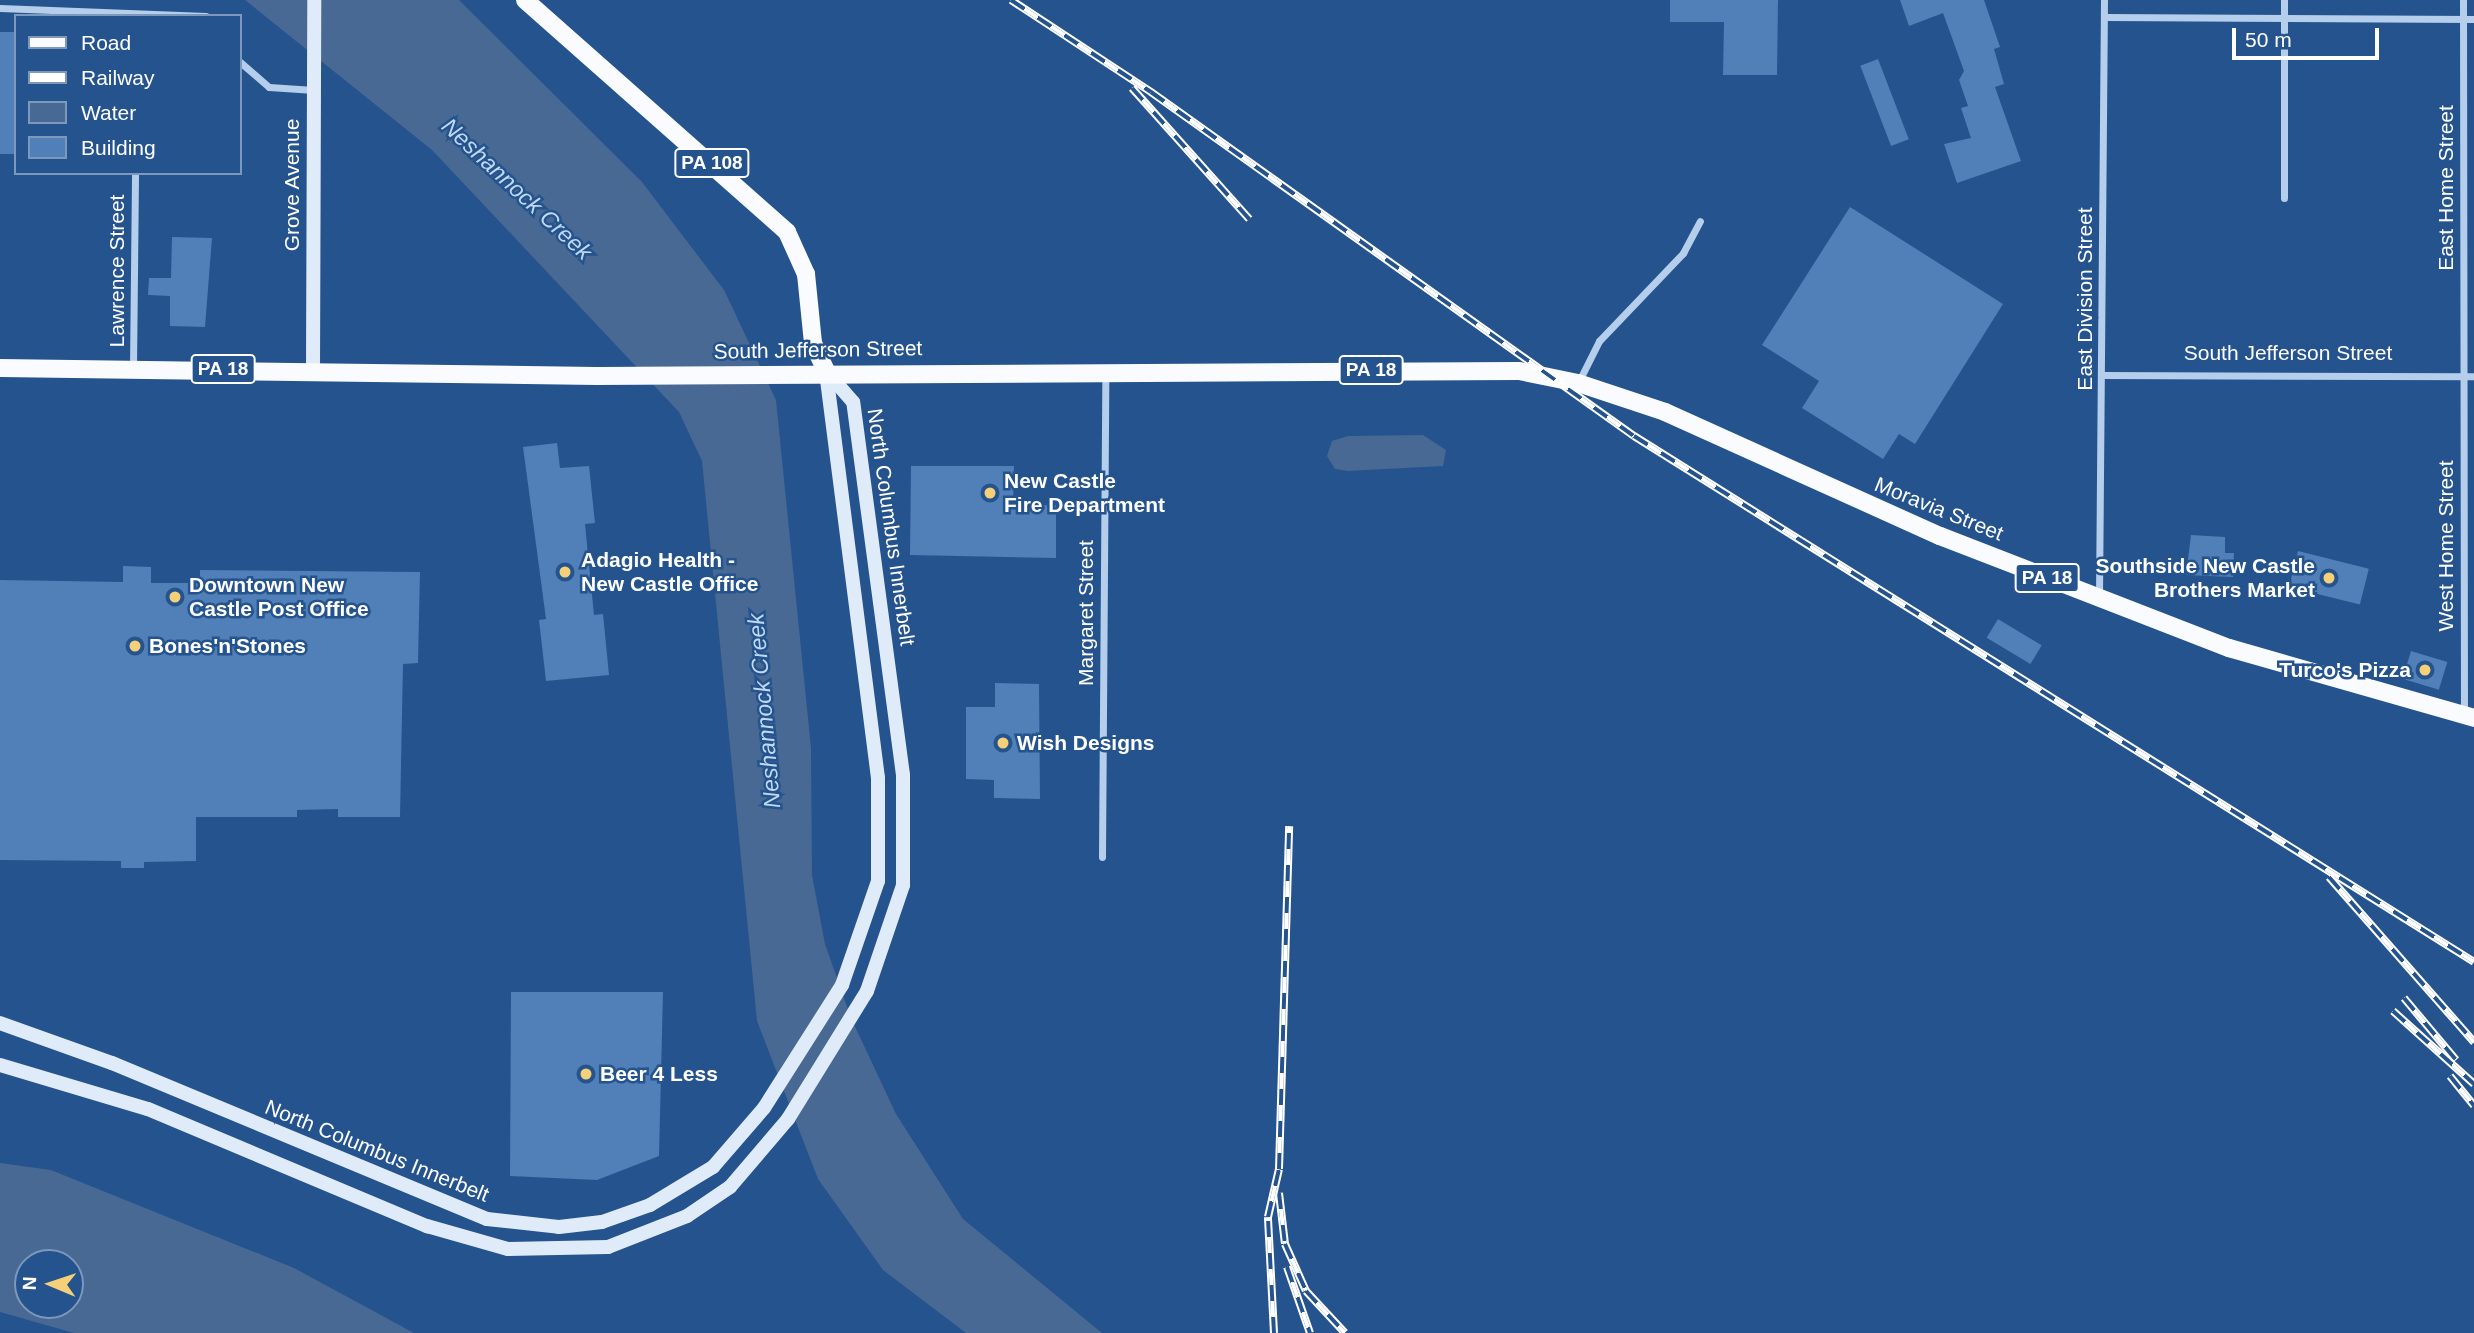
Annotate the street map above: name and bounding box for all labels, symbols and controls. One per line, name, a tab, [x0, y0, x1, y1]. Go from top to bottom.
legend	[14, 14, 242, 175]
scale bar	[2236, 14, 2383, 58]
text: 50 m	[2245, 28, 2292, 51]
text: Road	[81, 31, 131, 54]
text: Railway	[81, 66, 155, 89]
text: Water	[81, 101, 136, 124]
street label: East Home Street	[2433, 105, 2459, 271]
water label: Neshannock Creek	[436, 112, 598, 266]
street label: Grove Avenue	[279, 118, 305, 252]
text: Building	[81, 136, 156, 159]
road number: PA 108	[674, 148, 750, 178]
street label: Lawrence Street	[104, 195, 130, 347]
street label: East Division Street	[2072, 207, 2098, 391]
street label: South Jefferson Street	[714, 336, 922, 364]
street label: South Jefferson Street	[2184, 340, 2392, 366]
road number: PA 18	[190, 354, 256, 384]
road number: PA 18	[1338, 354, 1404, 386]
street label: North Columbus Innerbelt	[862, 407, 920, 647]
street label: West Home Street	[2433, 460, 2459, 632]
place label: New Castle Fire Department	[1004, 468, 1165, 518]
street label: Moravia Street	[1871, 472, 2007, 546]
marker: New Castle Fire Department	[982, 485, 998, 501]
street label: Margaret Street	[1073, 540, 1099, 686]
place label: Adagio Health - New Castle Office	[581, 547, 758, 597]
place label: Southside New Castle Brothers Market	[2096, 553, 2315, 603]
marker: Adagio Health - New Castle Office	[555, 562, 575, 582]
road number: PA 18	[2014, 562, 2080, 594]
marker: Southside New Castle Brothers Market	[2321, 570, 2337, 586]
place label: Downtown New Castle Post Office	[189, 572, 369, 622]
marker: Downtown New Castle Post Office	[167, 589, 183, 605]
water label: Neshannock Creek	[742, 612, 786, 810]
place label: Bones'n'Stones	[149, 633, 306, 659]
marker: Bones'n'Stones	[127, 638, 143, 654]
place label: Turco's Pizza	[2279, 657, 2411, 683]
marker: Turco's Pizza	[2417, 662, 2433, 678]
place label: Wish Designs	[1017, 730, 1155, 756]
marker: Wish Designs	[995, 735, 1011, 751]
place label: Beer 4 Less	[600, 1061, 718, 1087]
marker: Beer 4 Less	[578, 1066, 594, 1082]
street label: North Columbus Innerbelt	[261, 1094, 493, 1208]
north arrow	[14, 1249, 84, 1319]
text: N	[19, 1276, 40, 1291]

